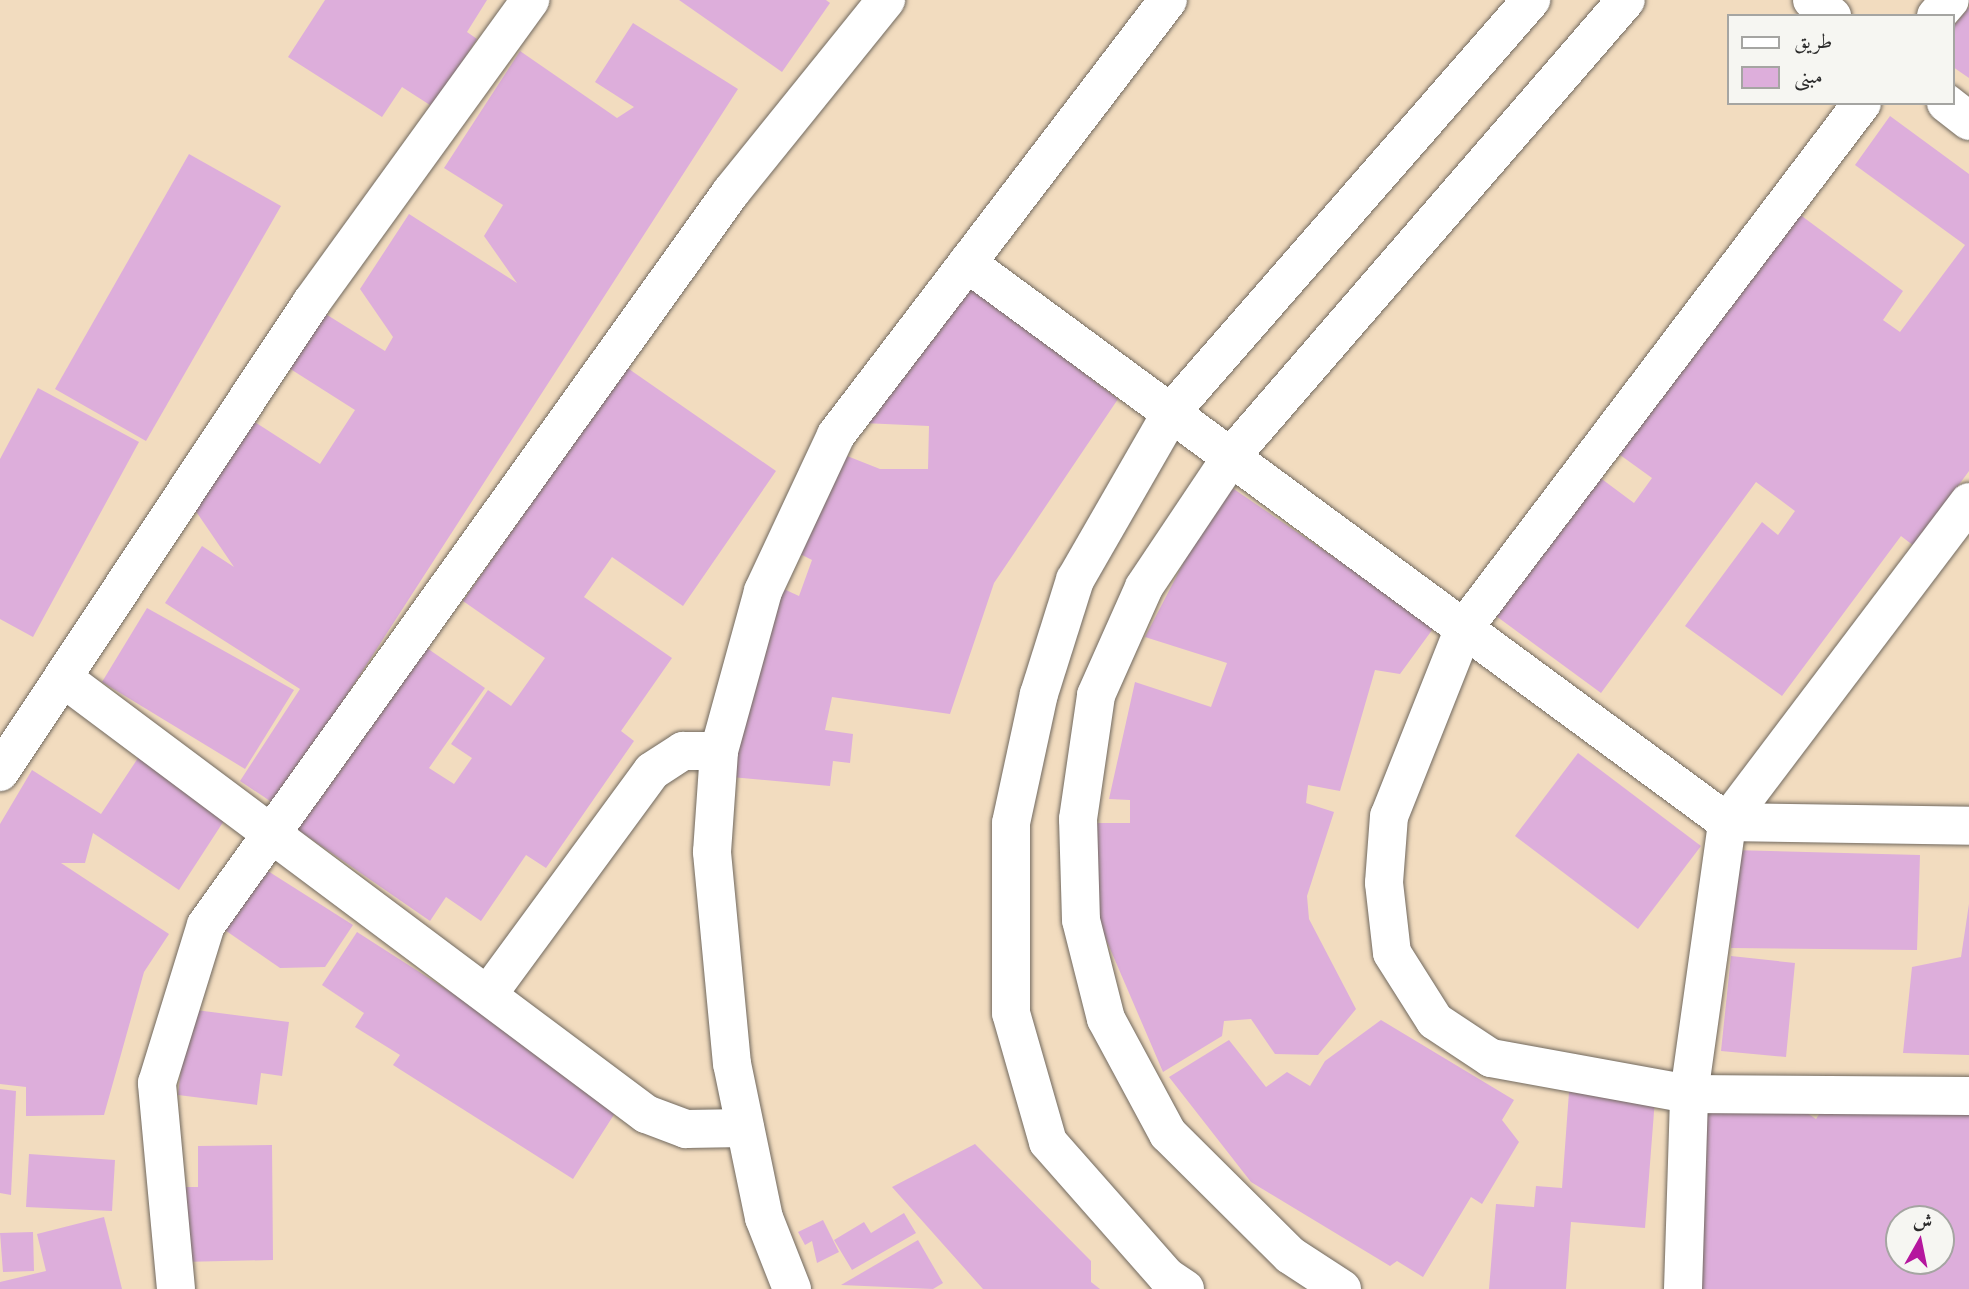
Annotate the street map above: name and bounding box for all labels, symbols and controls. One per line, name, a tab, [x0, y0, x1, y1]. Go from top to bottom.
legend	[1728, 14, 1955, 105]
text: طريق	[1794, 27, 1832, 55]
text: مبنى	[1794, 62, 1823, 90]
north arrow	[1885, 1205, 1955, 1275]
text: ش	[1912, 1207, 1934, 1236]

